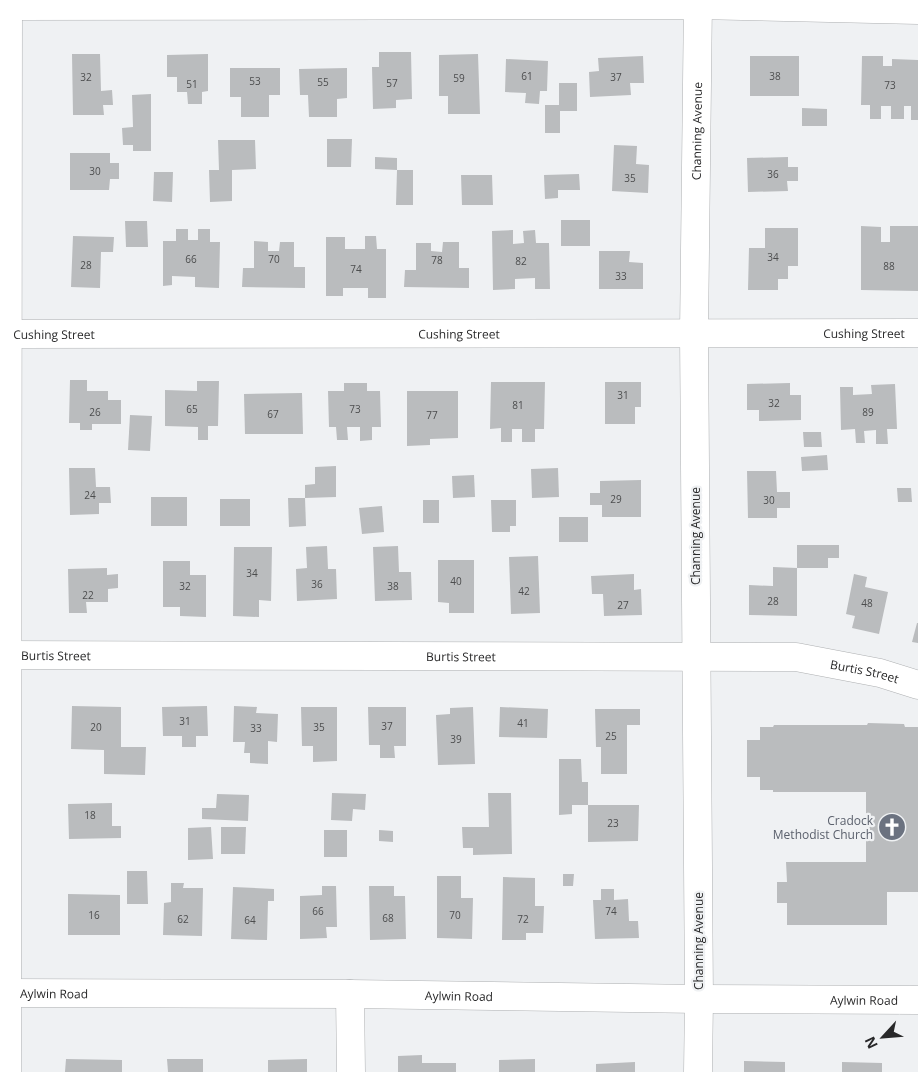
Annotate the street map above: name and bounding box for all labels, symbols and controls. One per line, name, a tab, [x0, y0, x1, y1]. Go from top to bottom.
house number: 61	[521, 69, 533, 83]
house number: 38	[769, 69, 781, 83]
house number: 32	[80, 70, 92, 84]
house number: 37	[610, 70, 622, 84]
house number: 59	[453, 71, 465, 85]
house number: 53	[249, 74, 261, 88]
house number: 55	[317, 75, 329, 89]
house number: 57	[386, 76, 398, 90]
house number: 51	[186, 77, 198, 91]
house number: 73	[884, 78, 896, 92]
street label: Channing Avenue	[687, 82, 706, 180]
house number: 30	[89, 164, 101, 178]
house number: 36	[767, 167, 779, 181]
house number: 35	[624, 171, 636, 185]
house number: 34	[767, 250, 779, 264]
house number: 66	[185, 252, 197, 266]
house number: 70	[268, 252, 280, 266]
house number: 78	[431, 253, 443, 267]
house number: 82	[515, 254, 527, 268]
house number: 28	[80, 258, 92, 272]
house number: 88	[883, 259, 895, 273]
house number: 74	[350, 262, 362, 276]
house number: 33	[615, 269, 627, 283]
street label: Cushing Street	[13, 325, 95, 342]
street label: Cushing Street	[418, 325, 500, 342]
street label: Cushing Street	[823, 325, 905, 342]
house number: 31	[617, 388, 629, 402]
house number: 32	[768, 396, 780, 410]
house number: 81	[512, 398, 524, 412]
house number: 65	[186, 402, 198, 416]
house number: 73	[349, 402, 361, 416]
house number: 26	[89, 405, 101, 419]
house number: 89	[862, 405, 874, 419]
house number: 67	[267, 407, 279, 421]
house number: 77	[426, 408, 438, 422]
street label: Channing Avenue	[687, 487, 704, 585]
house number: 24	[84, 488, 96, 502]
house number: 29	[610, 492, 622, 506]
house number: 30	[763, 493, 775, 507]
house number: 34	[246, 566, 258, 580]
house number: 40	[450, 574, 462, 588]
house number: 36	[311, 577, 323, 591]
house number: 32	[179, 579, 191, 593]
house number: 38	[387, 579, 399, 593]
house number: 42	[518, 584, 530, 598]
house number: 22	[82, 588, 94, 602]
house number: 28	[767, 594, 779, 608]
house number: 48	[861, 596, 873, 610]
house number: 27	[617, 598, 629, 612]
street label: Burtis Street	[21, 647, 91, 664]
street label: Burtis Street	[426, 648, 496, 665]
street label: Burtis Street	[829, 655, 901, 687]
house number: 31	[179, 714, 191, 728]
house number: 41	[517, 716, 529, 730]
house number: 37	[381, 719, 393, 733]
house number: 20	[90, 720, 102, 734]
house number: 35	[313, 720, 325, 734]
house number: 33	[250, 721, 262, 735]
house number: 25	[605, 729, 617, 743]
house number: 39	[450, 732, 462, 746]
house number: 18	[84, 808, 96, 822]
place label: Cradock Methodist Church	[773, 812, 874, 843]
church icon: Cradock Methodist Church	[877, 812, 907, 842]
house number: 23	[607, 816, 619, 830]
street label: Channing Avenue	[690, 892, 707, 990]
house number: 66	[312, 904, 324, 918]
house number: 74	[605, 904, 617, 918]
house number: 16	[88, 908, 100, 922]
house number: 70	[449, 908, 461, 922]
house number: 68	[382, 911, 394, 925]
house number: 62	[177, 912, 189, 926]
house number: 72	[517, 912, 529, 926]
house number: 64	[244, 913, 256, 927]
street label: Aylwin Road	[20, 985, 88, 1002]
street label: Aylwin Road	[425, 987, 493, 1005]
street label: Aylwin Road	[830, 991, 898, 1008]
north arrow	[858, 1012, 908, 1062]
text: N	[860, 1034, 882, 1052]

